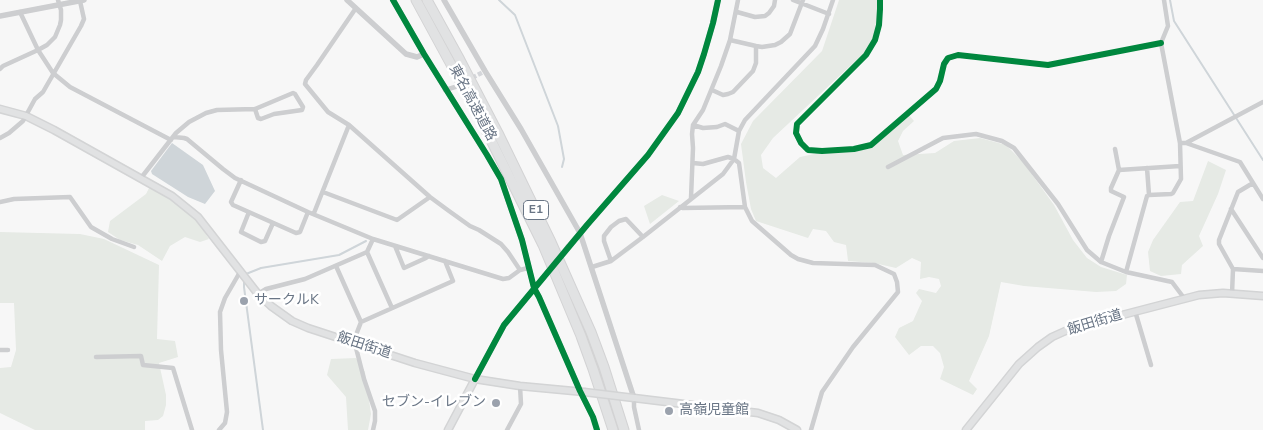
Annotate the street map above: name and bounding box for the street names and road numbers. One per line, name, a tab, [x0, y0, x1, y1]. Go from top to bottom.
street label: 東名高速道路	[445, 62, 499, 144]
road number: E1	[524, 200, 548, 220]
street label: 飯田街道	[1066, 307, 1124, 339]
street label: 飯田街道	[335, 329, 393, 363]

